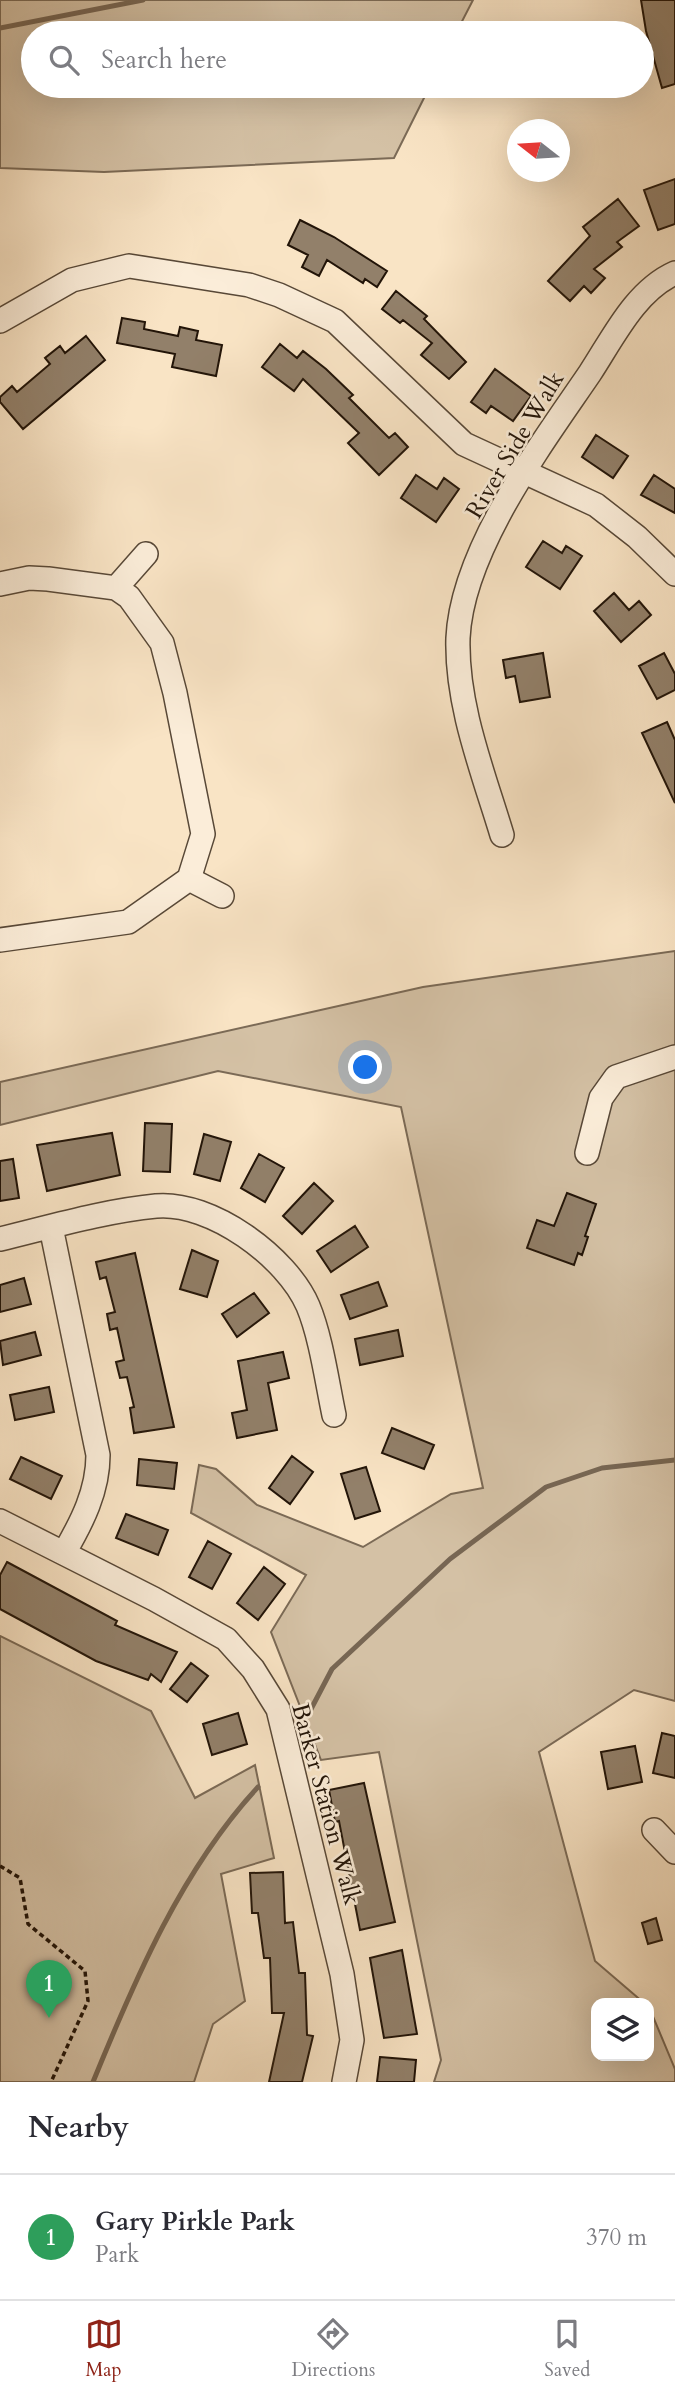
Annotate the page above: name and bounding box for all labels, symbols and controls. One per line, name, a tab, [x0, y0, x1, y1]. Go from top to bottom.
search box	[21, 21, 654, 98]
icon: search	[45, 41, 83, 79]
text: Search here	[101, 42, 227, 77]
north arrow	[507, 119, 570, 182]
street label: River Side Walk	[458, 365, 572, 525]
your location	[348, 1050, 382, 1084]
street label: Barker Station Walk	[283, 1699, 369, 1909]
pin: 1	[26, 1960, 72, 2018]
map controls	[591, 1998, 654, 2061]
button: layers	[591, 1998, 654, 2061]
text: Nearby	[28, 2107, 129, 2148]
text: Gary Pirkle Park	[95, 2204, 295, 2239]
text: 1	[45, 2222, 57, 2253]
text: 370 m	[586, 2222, 647, 2253]
text: Park	[95, 2239, 139, 2270]
tab: Map	[85, 2315, 123, 2383]
tab: Directions	[292, 2315, 375, 2383]
tab: Saved	[544, 2315, 590, 2383]

